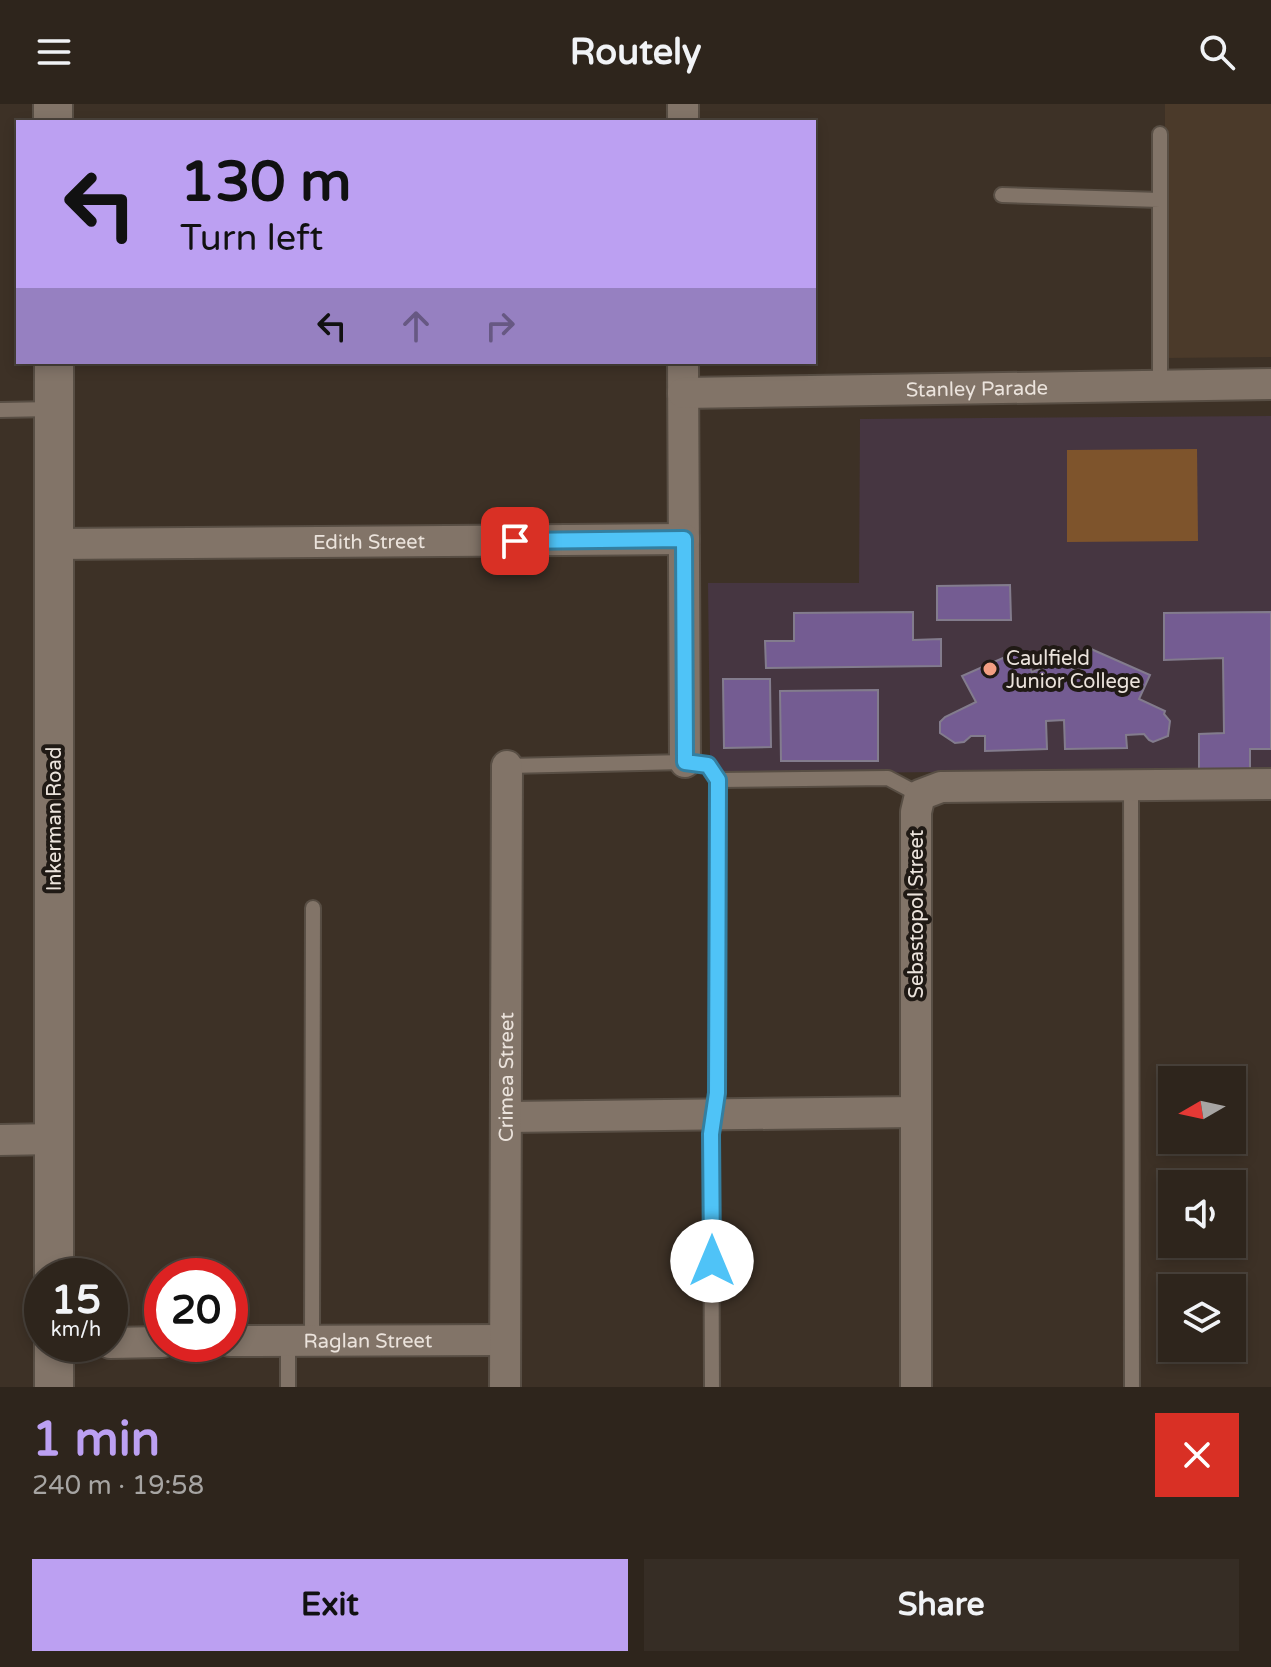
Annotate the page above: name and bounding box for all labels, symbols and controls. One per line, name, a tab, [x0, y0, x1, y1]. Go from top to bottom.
icon: menu	[32, 30, 76, 74]
icon: search	[1195, 30, 1239, 74]
text: Routely	[570, 31, 701, 74]
text: 130 m	[180, 149, 351, 216]
icon: left	[48, 152, 152, 256]
text: Turn left	[180, 217, 323, 260]
icon: left	[310, 304, 354, 348]
icon: ahead	[394, 304, 438, 348]
icon: right	[478, 304, 522, 348]
street label: Stanley Parade	[906, 376, 1048, 403]
pin	[481, 507, 549, 575]
icon: arrive	[493, 519, 537, 563]
street label: Edith Street	[313, 530, 426, 555]
place label: Caulfield Junior College	[1006, 647, 1141, 694]
marker: Caulfield Junior College	[981, 660, 999, 678]
street label: Inkerman Road	[43, 747, 67, 891]
street label: Sebastopol Street	[905, 829, 929, 998]
street label: Crimea Street	[495, 1012, 519, 1142]
north arrow	[1158, 1066, 1246, 1154]
map controls	[1158, 1066, 1246, 1362]
button: sound	[1158, 1170, 1246, 1258]
position arrow	[670, 1219, 754, 1303]
speed limit sign: 20	[144, 1258, 248, 1362]
button: layers	[1158, 1274, 1246, 1362]
text: 15	[51, 1276, 101, 1324]
text: km/h	[51, 1318, 101, 1342]
street label: Raglan Street	[303, 1329, 433, 1354]
text: 1 min	[32, 1411, 160, 1469]
button: close	[1155, 1413, 1239, 1497]
text: 240 m · 19:58	[32, 1470, 204, 1501]
button: Exit	[32, 1559, 628, 1651]
button: Share	[644, 1559, 1239, 1651]

